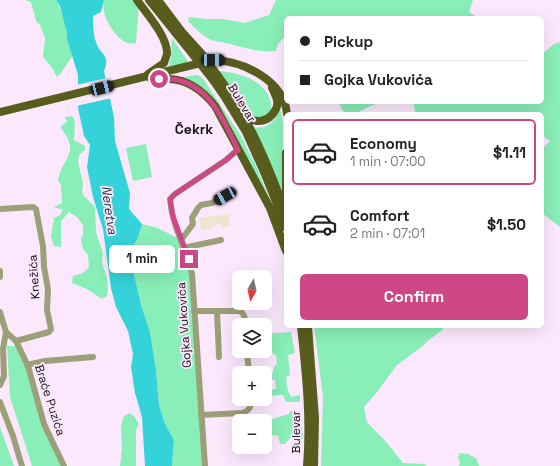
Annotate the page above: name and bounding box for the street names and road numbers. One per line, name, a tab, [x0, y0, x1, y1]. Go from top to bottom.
street label: Bulevar	[224, 81, 260, 126]
street label: Knežića	[24, 254, 44, 300]
street label: Gojka Vukovića	[173, 282, 195, 368]
street label: Braće Puzića	[31, 362, 69, 438]
street label: Bulevar	[288, 410, 304, 453]

